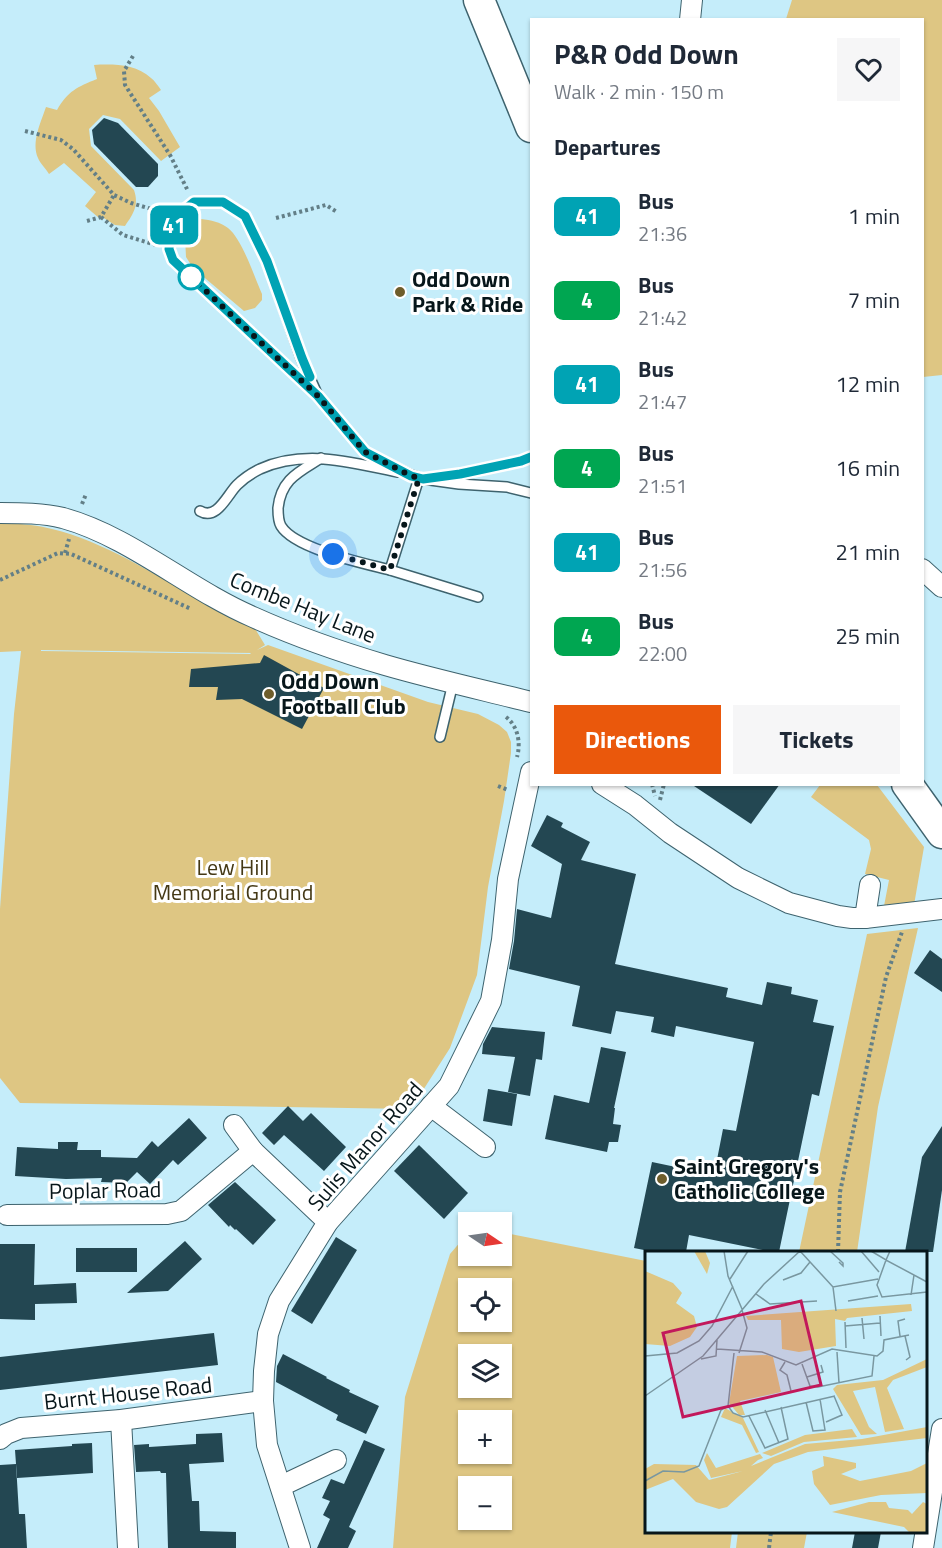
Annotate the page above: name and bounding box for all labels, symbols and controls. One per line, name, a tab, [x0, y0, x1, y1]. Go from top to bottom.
text: P&R Odd Down	[554, 32, 739, 75]
button: heart	[837, 38, 900, 101]
text: Walk · 2 min · 150 m	[554, 76, 724, 107]
text: Departures	[554, 130, 661, 164]
text: Bus	[638, 184, 674, 218]
text: 1 min	[848, 199, 900, 233]
text: 41	[575, 200, 599, 232]
line badge: 41	[147, 206, 201, 244]
text: 41	[162, 209, 186, 241]
text: 21:36	[638, 218, 687, 249]
place label: Odd Down Park & Ride	[412, 262, 523, 321]
unlabelled marker	[178, 264, 204, 290]
text: Bus	[638, 268, 674, 302]
text: 7 min	[848, 283, 900, 317]
text: 4	[581, 284, 593, 316]
marker: Odd Down Park & Ride	[393, 285, 407, 299]
text: 21:42	[638, 302, 687, 333]
text: Bus	[638, 352, 674, 386]
text: 12 min	[835, 367, 900, 401]
text: 41	[575, 368, 599, 400]
text: 21:47	[638, 386, 687, 417]
text: Bus	[638, 436, 674, 470]
text: 16 min	[835, 451, 900, 485]
text: 4	[581, 452, 593, 484]
text: 21:51	[638, 470, 687, 501]
text: Bus	[638, 520, 674, 554]
text: 21 min	[835, 535, 900, 569]
text: 41	[575, 536, 599, 568]
your location	[318, 539, 348, 569]
text: 21:56	[638, 554, 687, 585]
street label: Combe Hay Lane	[225, 562, 381, 652]
text: Bus	[638, 604, 674, 638]
text: 25 min	[835, 619, 900, 653]
text: 4	[581, 620, 593, 652]
text: 22:00	[638, 638, 687, 669]
place label: Odd Down Football Club	[281, 664, 406, 723]
marker: Odd Down Football Club	[262, 687, 276, 701]
button: Directions	[554, 705, 721, 774]
button: Tickets	[733, 705, 900, 774]
park label: Lew Hill Memorial Ground	[153, 850, 313, 909]
street label: Sulis Manor Road	[299, 1074, 431, 1218]
place label: Saint Gregory's Catholic College	[674, 1149, 825, 1208]
street label: Poplar Road	[49, 1172, 161, 1208]
marker: Saint Gregory's Catholic College	[655, 1172, 669, 1186]
north arrow	[458, 1212, 512, 1266]
map controls	[458, 1212, 512, 1530]
inset map	[645, 1251, 927, 1533]
button: locate	[458, 1278, 512, 1332]
button: layers	[458, 1344, 512, 1398]
street label: Burnt House Road	[42, 1367, 214, 1419]
button: +	[458, 1410, 512, 1464]
button: −	[458, 1476, 512, 1530]

